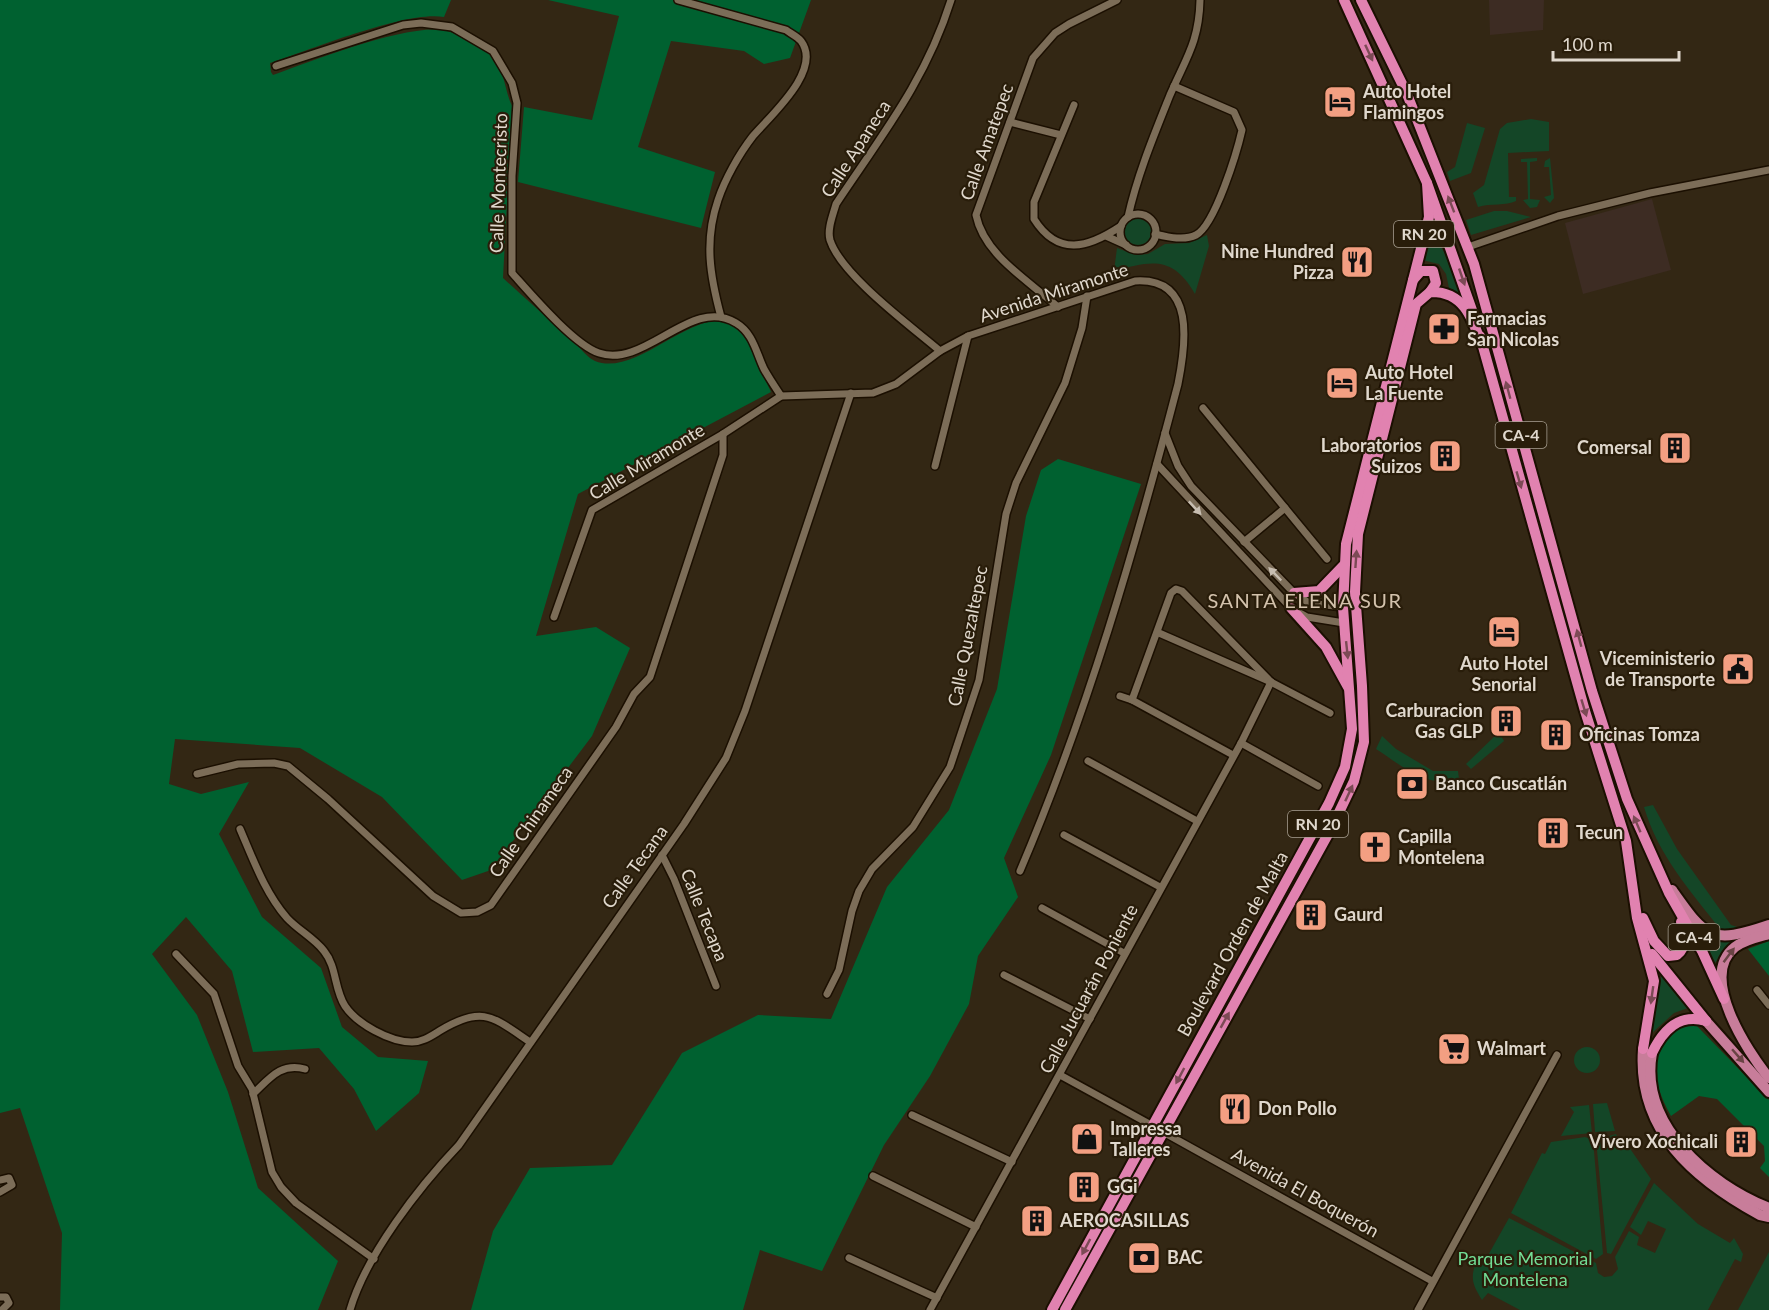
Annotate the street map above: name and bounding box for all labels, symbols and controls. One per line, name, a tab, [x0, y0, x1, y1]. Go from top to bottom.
scale bar	[1553, 24, 1679, 62]
text: 100 m	[1562, 33, 1613, 55]
one-way arrow	[1364, 44, 1374, 62]
street label: Calle Amatepec	[955, 80, 1018, 203]
place label: Auto Hotel Flamingos	[1362, 80, 1451, 123]
hotel icon: Auto Hotel Flamingos	[1322, 84, 1358, 120]
street label: Calle Apaneca	[816, 96, 895, 201]
street label: Calle Montecristo	[485, 113, 511, 253]
one-way arrow	[1446, 194, 1456, 212]
road number: RN 20	[1394, 221, 1454, 247]
place label: Nine Hundred Pizza	[1221, 240, 1334, 283]
restaurant icon: Nine Hundred Pizza	[1339, 244, 1375, 280]
street label: Avenida Miramonte	[977, 258, 1131, 326]
one-way arrow	[1458, 268, 1467, 286]
place label: Farmacias San Nicolas	[1467, 307, 1559, 350]
pharmacy icon: Farmacias San Nicolas	[1426, 311, 1462, 347]
place label: Auto Hotel La Fuente	[1364, 361, 1453, 404]
hotel icon: Auto Hotel La Fuente	[1324, 365, 1360, 401]
one-way arrow	[1503, 381, 1513, 399]
street label: Calle Miramonte	[585, 418, 708, 504]
road number: CA-4	[1496, 422, 1546, 448]
building icon: Comersal	[1657, 430, 1693, 466]
place label: Laboratorios Suizos	[1321, 434, 1422, 477]
place label: Comersal	[1577, 436, 1652, 458]
building icon: Laboratorios Suizos	[1427, 438, 1463, 474]
one-way arrow	[1515, 471, 1524, 489]
one-way arrow	[1188, 500, 1201, 515]
one-way arrow	[1351, 550, 1360, 569]
street label: Calle Quezaltepec	[943, 563, 992, 708]
one-way arrow	[1269, 568, 1283, 582]
district label: SANTA ELENA SUR	[1207, 588, 1403, 612]
hotel icon: Auto Hotel Senorial	[1486, 614, 1522, 650]
one-way arrow	[1573, 629, 1583, 647]
one-way arrow	[1342, 641, 1352, 660]
place label: Viceministerio de Transporte	[1599, 647, 1715, 690]
public building icon: Viceministerio de Transporte	[1720, 651, 1756, 687]
place label: Auto Hotel Senorial	[1459, 652, 1548, 695]
place label: Carburacion Gas GLP	[1385, 699, 1483, 742]
one-way arrow	[1580, 699, 1589, 717]
building icon: Carburacion Gas GLP	[1488, 703, 1524, 739]
building icon: Oficinas Tomza	[1538, 717, 1574, 753]
place label: Oficinas Tomza	[1579, 723, 1700, 745]
street label: Calle Chinameca	[484, 762, 577, 881]
bank icon: Banco Cuscatlán	[1394, 766, 1430, 802]
place label: Banco Cuscatlán	[1435, 772, 1567, 794]
one-way arrow	[1344, 785, 1353, 802]
road number: RN 20	[1288, 811, 1348, 837]
building icon: Tecun	[1535, 815, 1571, 851]
one-way arrow	[1632, 815, 1641, 833]
street label: Calle Tecana	[597, 821, 672, 912]
place label: Tecun	[1576, 821, 1623, 843]
place label: Capilla Montelena	[1398, 825, 1485, 868]
church icon: Capilla Montelena	[1357, 829, 1393, 865]
street label: Boulevard Orden de Malta	[1172, 847, 1292, 1040]
street label: Calle Tecapa	[676, 865, 733, 964]
building icon: Gaurd	[1293, 897, 1329, 933]
street label: Calle Jucuarán Poniente	[1034, 900, 1142, 1077]
place label: Gaurd	[1334, 903, 1383, 925]
road number: CA-4	[1668, 924, 1720, 950]
one-way arrow	[1723, 947, 1735, 963]
one-way arrow	[1648, 985, 1657, 1004]
one-way arrow	[1220, 1011, 1230, 1028]
supermarket icon: Walmart	[1436, 1031, 1472, 1067]
place label: Walmart	[1477, 1037, 1546, 1059]
one-way arrow	[1731, 1049, 1744, 1064]
one-way arrow	[1175, 1068, 1185, 1085]
restaurant icon: Don Pollo	[1217, 1091, 1253, 1127]
place label: Don Pollo	[1258, 1097, 1337, 1119]
place label: Impressa Talleres	[1110, 1117, 1182, 1160]
shop icon: Impressa Talleres	[1069, 1121, 1105, 1157]
building icon: Vivero Xochicali	[1723, 1124, 1759, 1160]
place label: Vivero Xochicali	[1588, 1130, 1718, 1152]
street label: Avenida El Boquerón	[1228, 1143, 1383, 1242]
building icon: GGi	[1066, 1169, 1102, 1205]
place label: GGi	[1107, 1175, 1138, 1197]
building icon: AEROCASILLAS	[1019, 1203, 1055, 1239]
place label: AEROCASILLAS	[1059, 1209, 1190, 1231]
one-way arrow	[1081, 1239, 1091, 1256]
bank icon: BAC	[1126, 1240, 1162, 1276]
place label: BAC	[1167, 1246, 1203, 1268]
park label: Parque Memorial Montelena	[1458, 1247, 1592, 1290]

